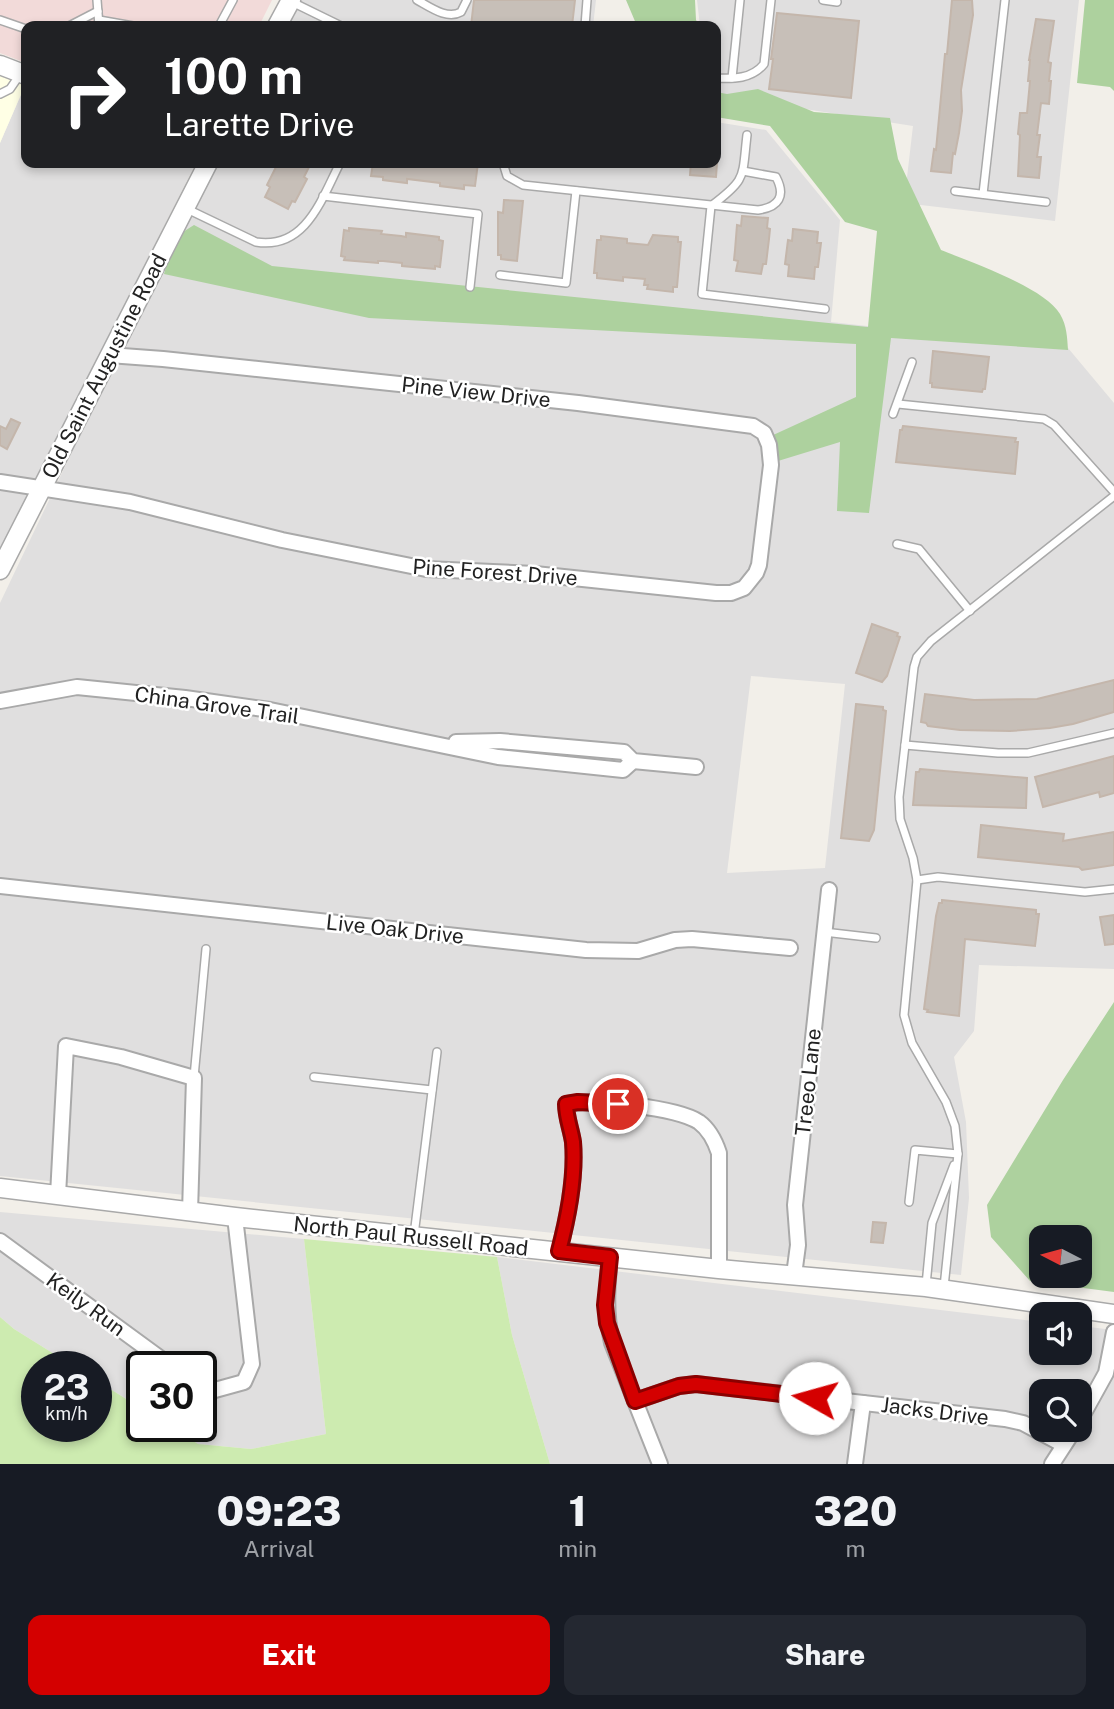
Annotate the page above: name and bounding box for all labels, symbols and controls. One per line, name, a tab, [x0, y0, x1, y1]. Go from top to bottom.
text: 100 m	[164, 47, 303, 105]
icon: right	[49, 49, 140, 140]
text: Larette Drive	[164, 106, 354, 143]
street label: Old Saint Augustine Road	[36, 249, 172, 483]
street label: Pine View Drive	[400, 372, 552, 412]
street label: Pine Forest Drive	[412, 554, 578, 590]
street label: China Grove Trail	[133, 681, 301, 729]
street label: Live Oak Drive	[325, 909, 465, 949]
street label: Treeo Lane	[790, 1027, 826, 1137]
pin	[588, 1074, 648, 1134]
icon: arrive	[599, 1085, 637, 1123]
street label: North Paul Russell Road	[292, 1211, 530, 1261]
north arrow	[1029, 1225, 1092, 1288]
map controls	[1029, 1225, 1092, 1442]
street label: Keily Run	[42, 1267, 130, 1341]
button: sound	[1029, 1302, 1092, 1365]
speed limit sign: 30	[126, 1351, 217, 1442]
position arrow	[778, 1361, 852, 1435]
text: 23	[44, 1367, 89, 1408]
button: search	[1029, 1379, 1092, 1442]
street label: Jacks Drive	[880, 1392, 990, 1430]
text: km/h	[45, 1403, 88, 1424]
text: 09:23	[217, 1486, 342, 1535]
text: 1	[568, 1486, 587, 1535]
text: 320	[814, 1486, 897, 1535]
text: Arrival	[244, 1535, 315, 1562]
text: min	[558, 1535, 597, 1562]
text: m	[846, 1535, 866, 1562]
button: Exit	[28, 1615, 550, 1695]
button: Share	[564, 1615, 1086, 1695]

